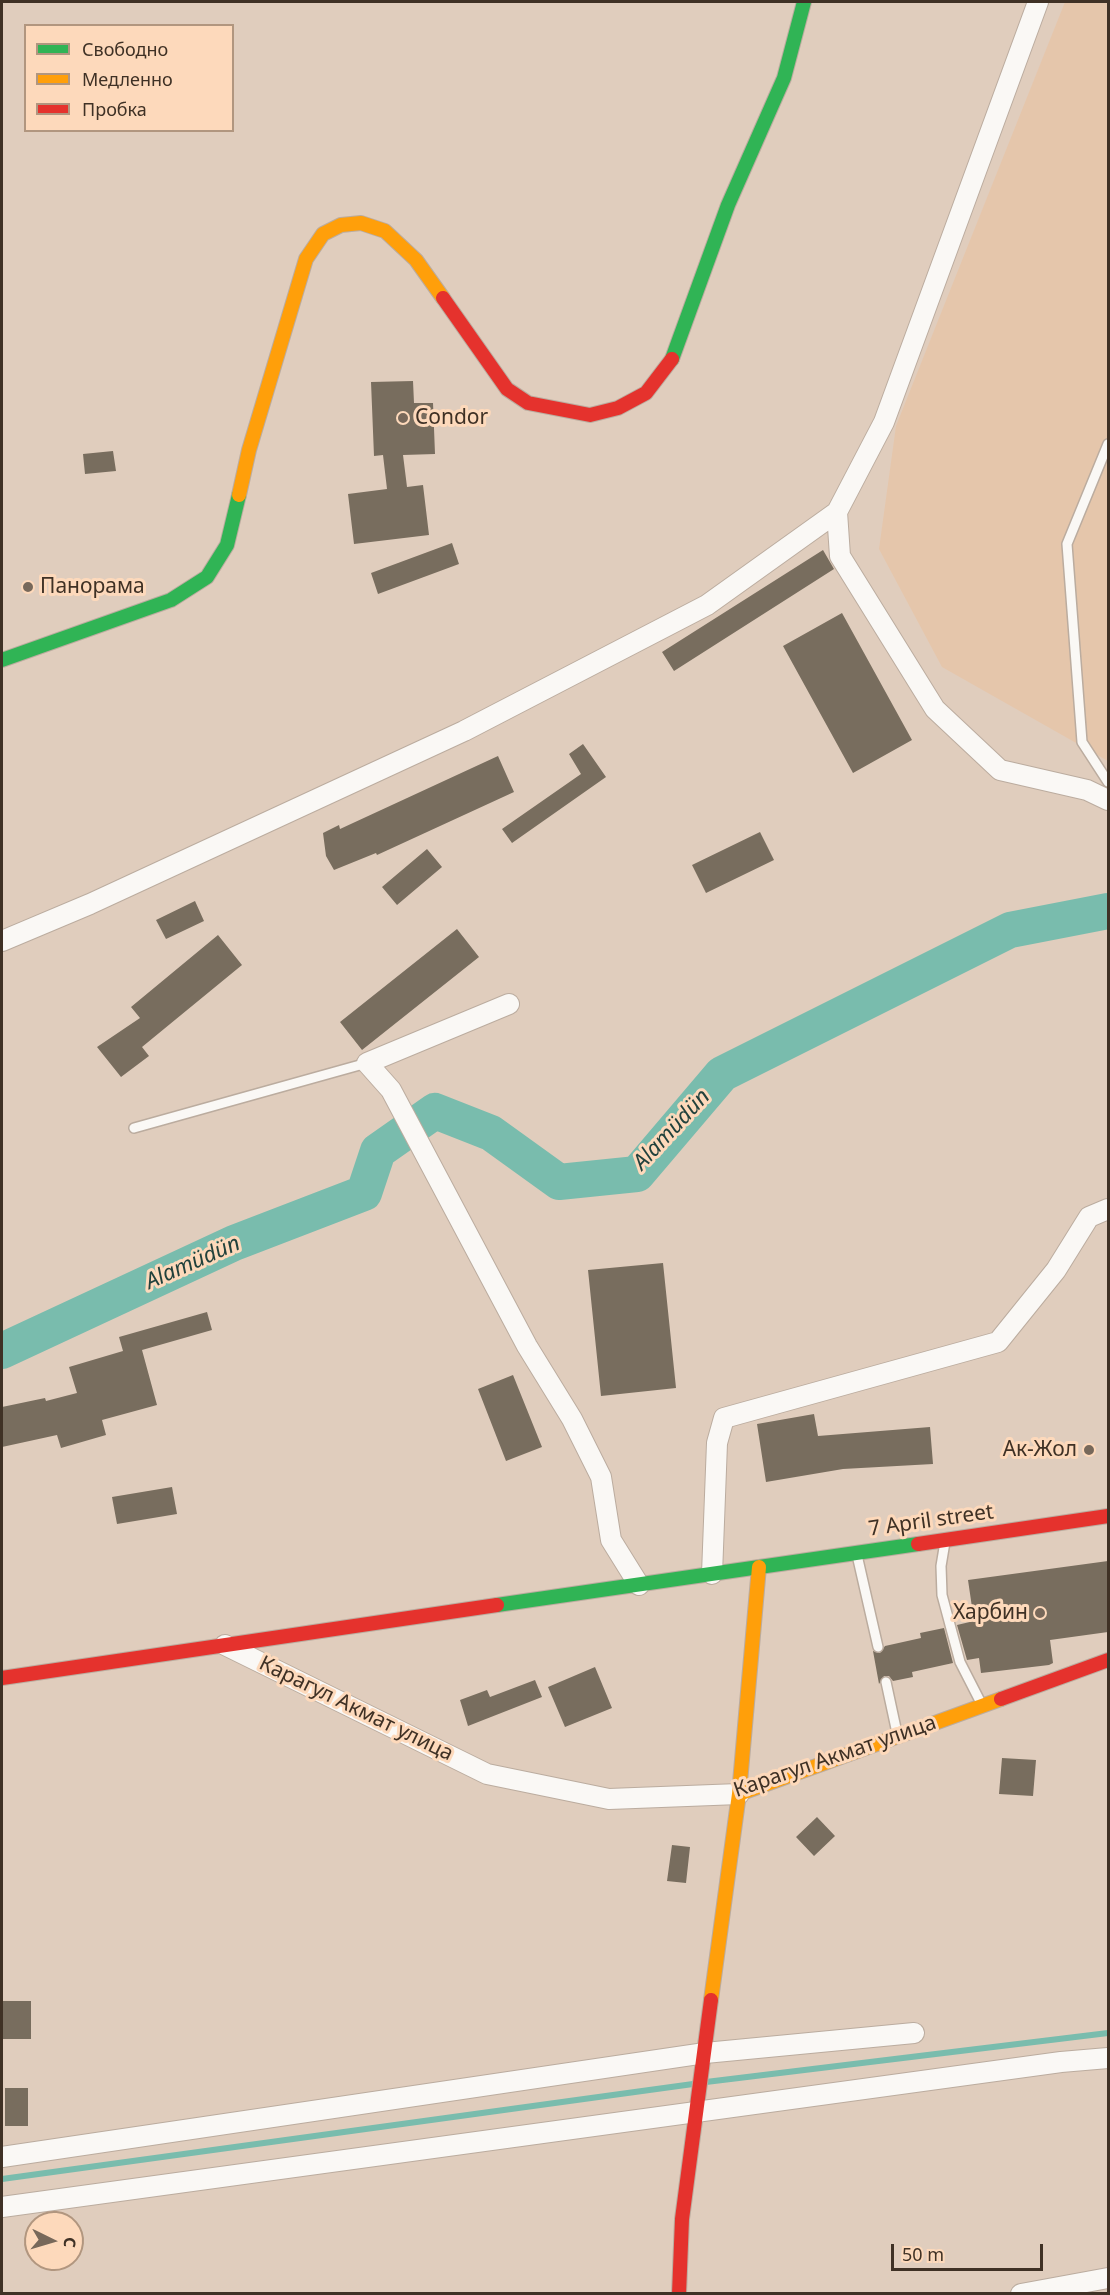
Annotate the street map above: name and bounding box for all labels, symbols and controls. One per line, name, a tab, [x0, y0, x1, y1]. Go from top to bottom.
legend	[24, 24, 234, 132]
text: Свободно	[82, 37, 168, 61]
text: Медленно	[82, 67, 173, 91]
text: Пробка	[82, 97, 147, 121]
place label: Condor	[415, 405, 488, 431]
marker: Condor	[396, 411, 410, 425]
place label: Панорама	[40, 574, 145, 600]
marker: Панорама	[21, 580, 35, 594]
water label: Alamüdün	[628, 1084, 716, 1176]
water label: Alamüdün	[142, 1230, 244, 1296]
place label: Ак-Жол	[1003, 1437, 1077, 1463]
marker: Ак-Жол	[1082, 1443, 1096, 1457]
street label: 7 April street	[867, 1500, 995, 1542]
place label: Харбин	[953, 1600, 1028, 1626]
marker: Харбин	[1033, 1606, 1047, 1620]
street label: Карагул Акмат улица	[255, 1651, 457, 1767]
street label: Карагул Акмат улица	[730, 1710, 940, 1804]
north arrow	[24, 2211, 84, 2271]
scale bar	[894, 2232, 1046, 2270]
text: С	[59, 2236, 81, 2248]
text: 50 m	[902, 2242, 944, 2266]

